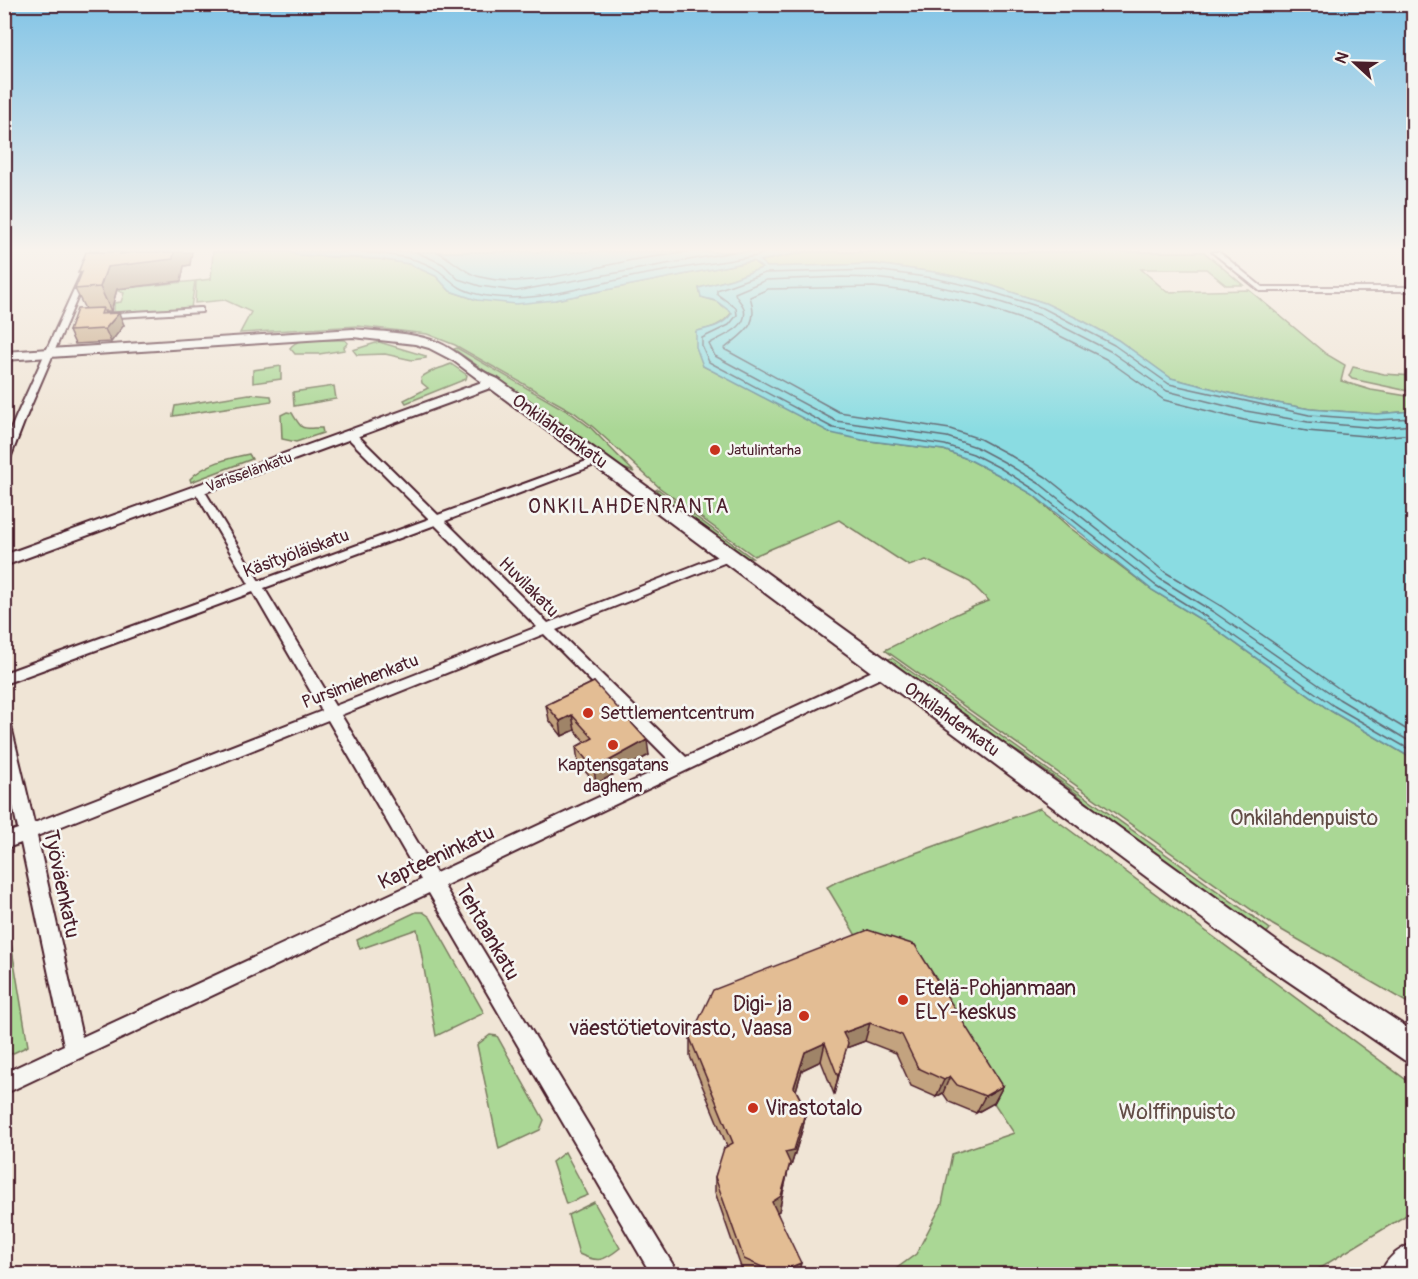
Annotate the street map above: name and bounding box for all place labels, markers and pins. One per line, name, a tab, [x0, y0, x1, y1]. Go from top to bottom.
place label: Jatulintarha	[727, 441, 801, 460]
marker: Jatulintarha	[708, 443, 722, 457]
place label: Settlementcentrum	[600, 702, 754, 725]
marker: Settlementcentrum	[581, 706, 595, 720]
marker: Kaptensgatans daghem	[606, 738, 620, 752]
place label: Kaptensgatans daghem	[557, 754, 669, 798]
place label: Etelä-Pohjanmaan ELY-keskus	[915, 975, 1076, 1026]
place label: Digi- ja väestötietovirasto, Vaasa	[569, 991, 792, 1042]
marker: Etelä-Pohjanmaan ELY-keskus	[896, 993, 910, 1007]
marker: Digi- ja väestötietovirasto, Vaasa	[797, 1009, 811, 1023]
place label: Virastotalo	[765, 1095, 862, 1122]
marker: Virastotalo	[746, 1101, 760, 1115]

